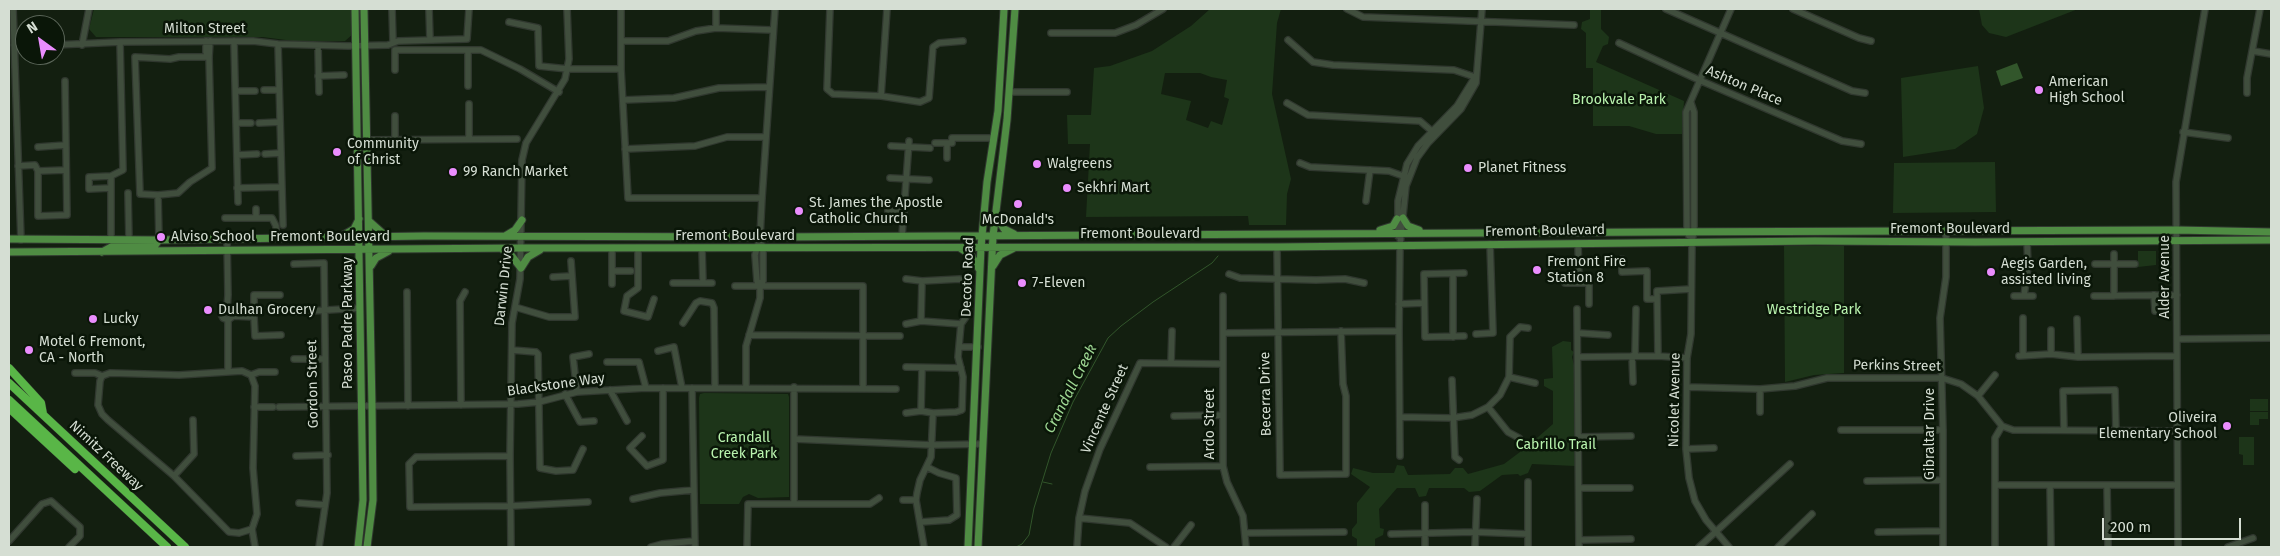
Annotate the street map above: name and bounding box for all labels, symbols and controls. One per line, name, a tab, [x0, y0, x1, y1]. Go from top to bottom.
north arrow	[15, 15, 65, 65]
text: N	[24, 18, 41, 37]
street label: Milton Street	[164, 21, 246, 37]
street label: Ashton Place	[1703, 62, 1785, 110]
place label: American High School	[2049, 74, 2125, 106]
marker: American High School	[2033, 84, 2045, 96]
park label: Brookvale Park	[1572, 92, 1666, 108]
place label: Community of Christ	[347, 136, 419, 168]
marker: Community of Christ	[331, 146, 343, 158]
place label: Walgreens	[1047, 156, 1112, 172]
marker: Walgreens	[1031, 158, 1043, 170]
place label: Planet Fitness	[1478, 160, 1566, 176]
marker: Planet Fitness	[1462, 162, 1474, 174]
place label: 99 Ranch Market	[463, 164, 568, 180]
marker: 99 Ranch Market	[447, 166, 459, 178]
place label: Sekhri Mart	[1077, 180, 1150, 196]
marker: Sekhri Mart	[1061, 182, 1073, 194]
place label: St. James the Apostle Catholic Church	[809, 195, 943, 228]
marker: McDonald's	[1012, 198, 1024, 210]
marker: St. James the Apostle Catholic Church	[793, 205, 805, 217]
place label: McDonald's	[982, 212, 1054, 228]
street label: Fremont Boulevard	[1890, 221, 2010, 237]
street label: Fremont Boulevard	[1485, 222, 1605, 240]
street label: Fremont Boulevard	[1080, 226, 1200, 242]
street label: Fremont Boulevard	[675, 228, 795, 244]
place label: Alviso School	[171, 229, 255, 245]
street label: Fremont Boulevard	[270, 229, 390, 245]
marker: Alviso School	[155, 231, 167, 243]
street label: Alder Avenue	[2157, 235, 2173, 319]
street label: Decoto Road	[958, 237, 978, 317]
street label: Darwin Drive	[491, 245, 517, 327]
place label: Fremont Fire Station 8	[1547, 254, 1626, 286]
place label: Aegis Garden, assisted living	[2001, 256, 2091, 288]
street label: Paseo Padre Parkway	[340, 257, 356, 389]
marker: Fremont Fire Station 8	[1531, 264, 1543, 276]
marker: Aegis Garden, assisted living	[1985, 266, 1997, 278]
place label: 7-Eleven	[1032, 275, 1086, 291]
marker: 7-Eleven	[1016, 277, 1028, 289]
place label: Dulhan Grocery	[218, 302, 315, 318]
park label: Westridge Park	[1767, 302, 1861, 318]
marker: Dulhan Grocery	[202, 304, 214, 316]
place label: Lucky	[103, 311, 139, 327]
marker: Lucky	[87, 313, 99, 325]
place label: Motel 6 Fremont, CA - North	[39, 334, 145, 367]
street label: Gordon Street	[304, 340, 322, 428]
water label: Crandall Creek	[1041, 342, 1101, 436]
marker: Motel 6 Fremont, CA - North	[23, 344, 35, 356]
street label: Becerra Drive	[1257, 352, 1275, 436]
street label: Nicolet Avenue	[1666, 352, 1684, 448]
street label: Perkins Street	[1853, 357, 1941, 375]
street label: Vincente Street	[1078, 362, 1132, 456]
street label: Blackstone Way	[506, 370, 606, 400]
street label: Ardo Street	[1202, 388, 1218, 460]
street label: Gibraltar Drive	[1922, 388, 1938, 480]
place label: Oliveira Elementary School	[2099, 410, 2217, 442]
street label: Nimitz Freeway	[65, 417, 147, 495]
marker: Oliveira Elementary School	[2221, 420, 2233, 432]
park label: Crandall Creek Park	[711, 430, 777, 462]
park label: Cabrillo Trail	[1516, 437, 1596, 453]
scale bar	[2105, 508, 2244, 540]
text: 200 m	[2110, 518, 2151, 536]

